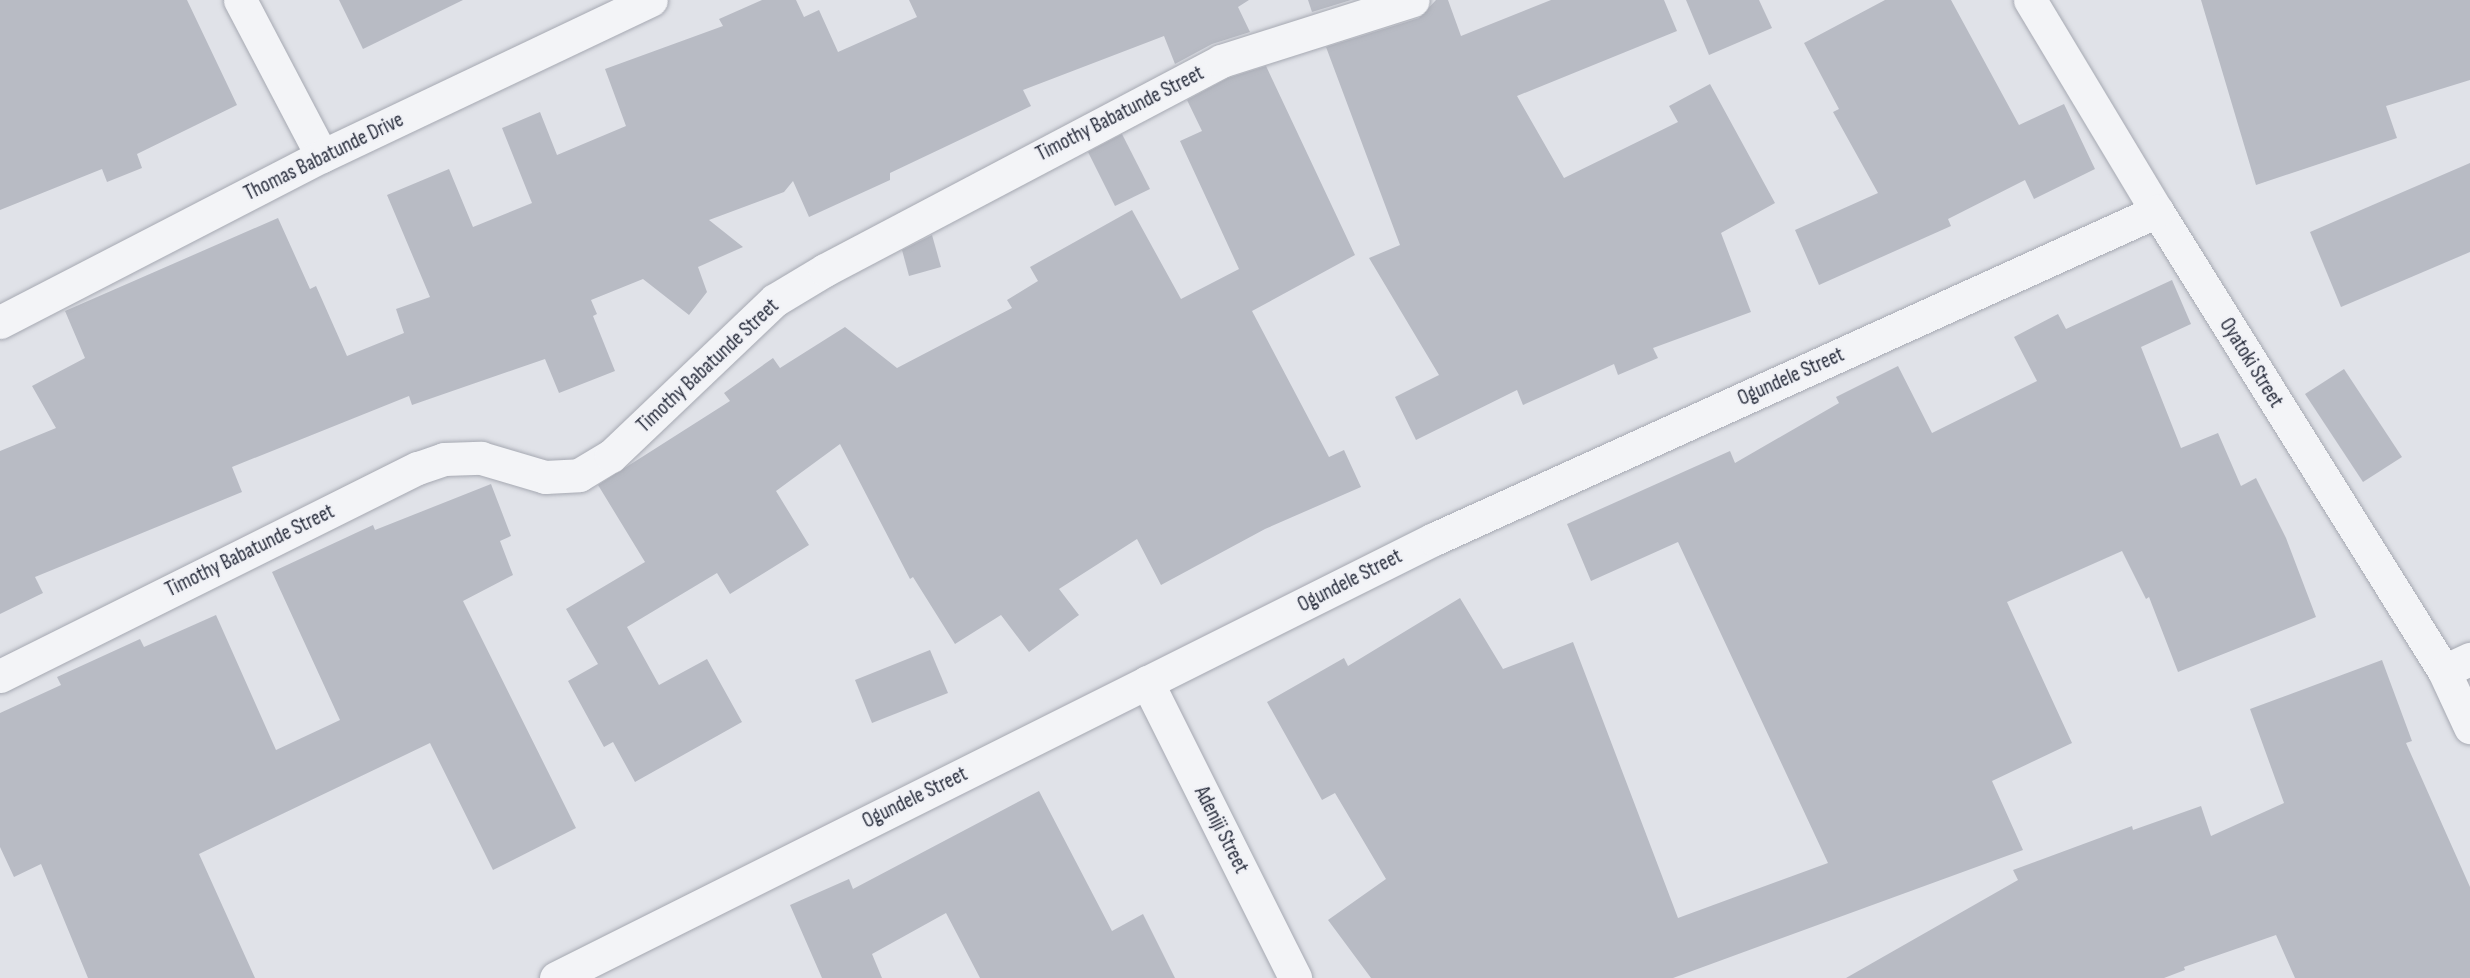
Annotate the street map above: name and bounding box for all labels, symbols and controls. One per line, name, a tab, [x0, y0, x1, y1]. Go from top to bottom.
street label: Timothy Babatunde Street	[1032, 61, 1208, 167]
street label: Thomas Babatunde Drive	[240, 108, 408, 206]
street label: Timothy Babatunde Street	[632, 294, 784, 438]
street label: Oyatoki Street	[2214, 314, 2288, 412]
street label: Ogundele Street	[1734, 342, 1848, 412]
street label: Timothy Babatunde Street	[161, 499, 339, 603]
street label: Ogundele Street	[1294, 544, 1406, 618]
street label: Ogundele Street	[858, 762, 972, 834]
street label: Adeniji Street	[1188, 782, 1254, 878]

